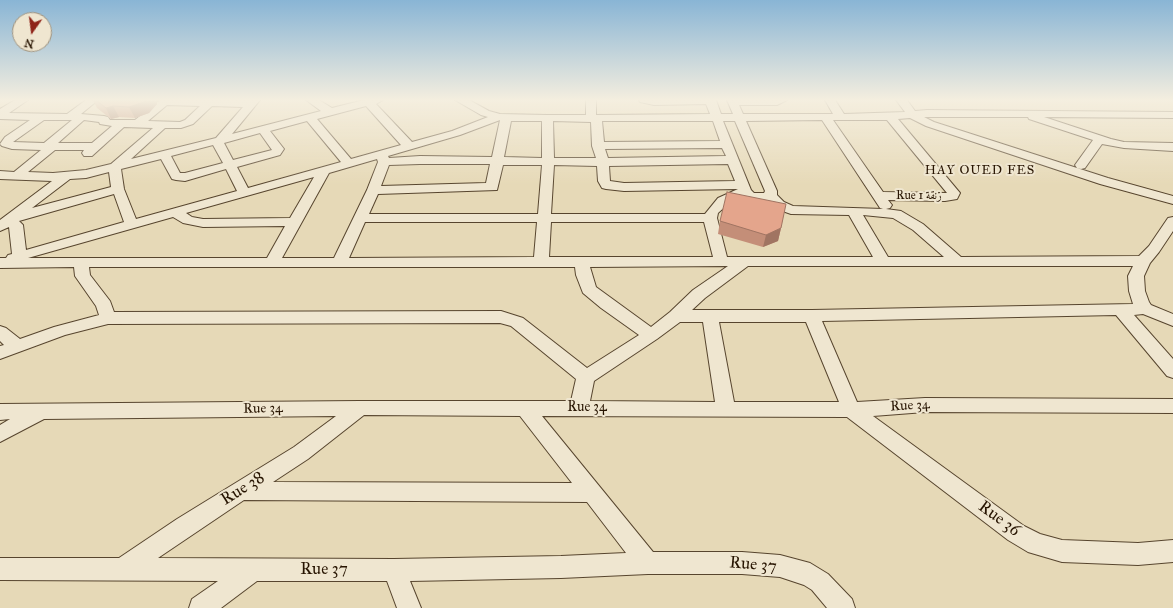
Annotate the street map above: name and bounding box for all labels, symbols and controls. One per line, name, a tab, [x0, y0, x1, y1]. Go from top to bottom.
north arrow	[12, 12, 52, 52]
text: N	[23, 36, 35, 51]
district label: HAY OUED FES	[925, 163, 1035, 179]
street label: Rue 1 زنقة	[896, 189, 942, 203]
street label: Rue 34	[890, 397, 930, 415]
street label: Rue 34	[243, 400, 283, 418]
street label: Rue 34	[567, 400, 607, 416]
street label: Rue 38	[217, 468, 269, 510]
street label: Rue 36	[974, 497, 1024, 541]
street label: Rue 37	[728, 553, 778, 577]
street label: Rue 37	[300, 560, 348, 580]

